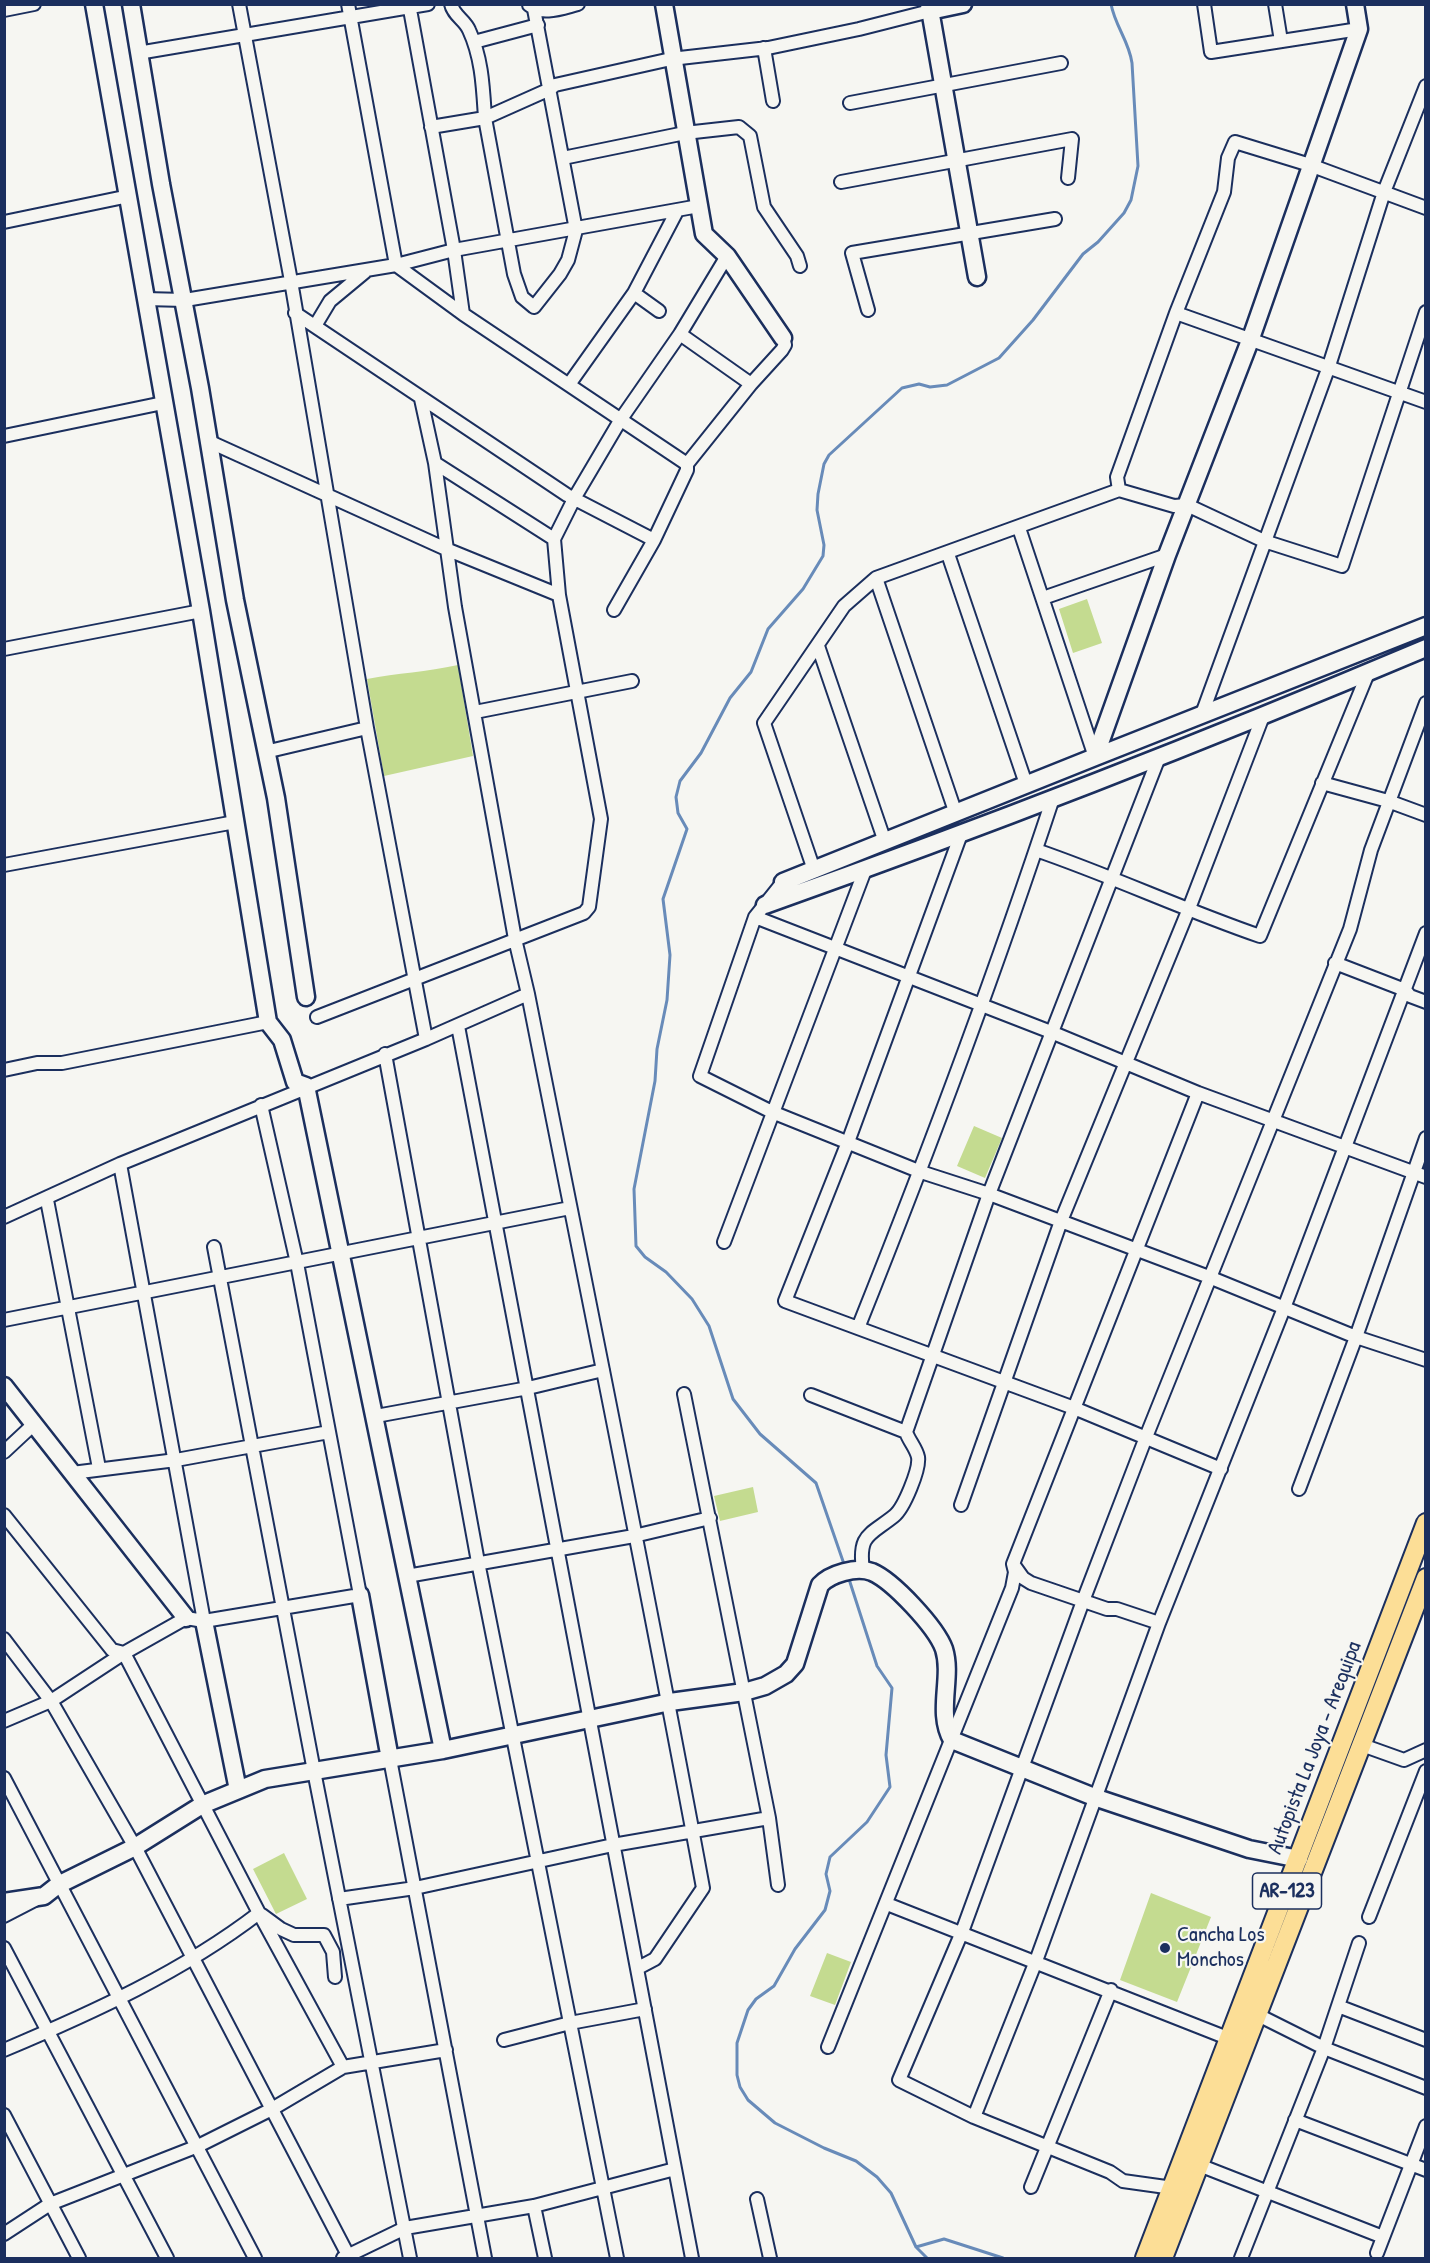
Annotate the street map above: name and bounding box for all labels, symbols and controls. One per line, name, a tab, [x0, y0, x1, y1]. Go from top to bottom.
street label: Autopista La Joya - Arequipa	[1262, 1638, 1368, 1858]
road number: AR-123	[1252, 1873, 1322, 1909]
place label: Cancha Los Monchos	[1177, 1922, 1265, 1974]
marker: Cancha Los Monchos	[1158, 1941, 1172, 1955]

